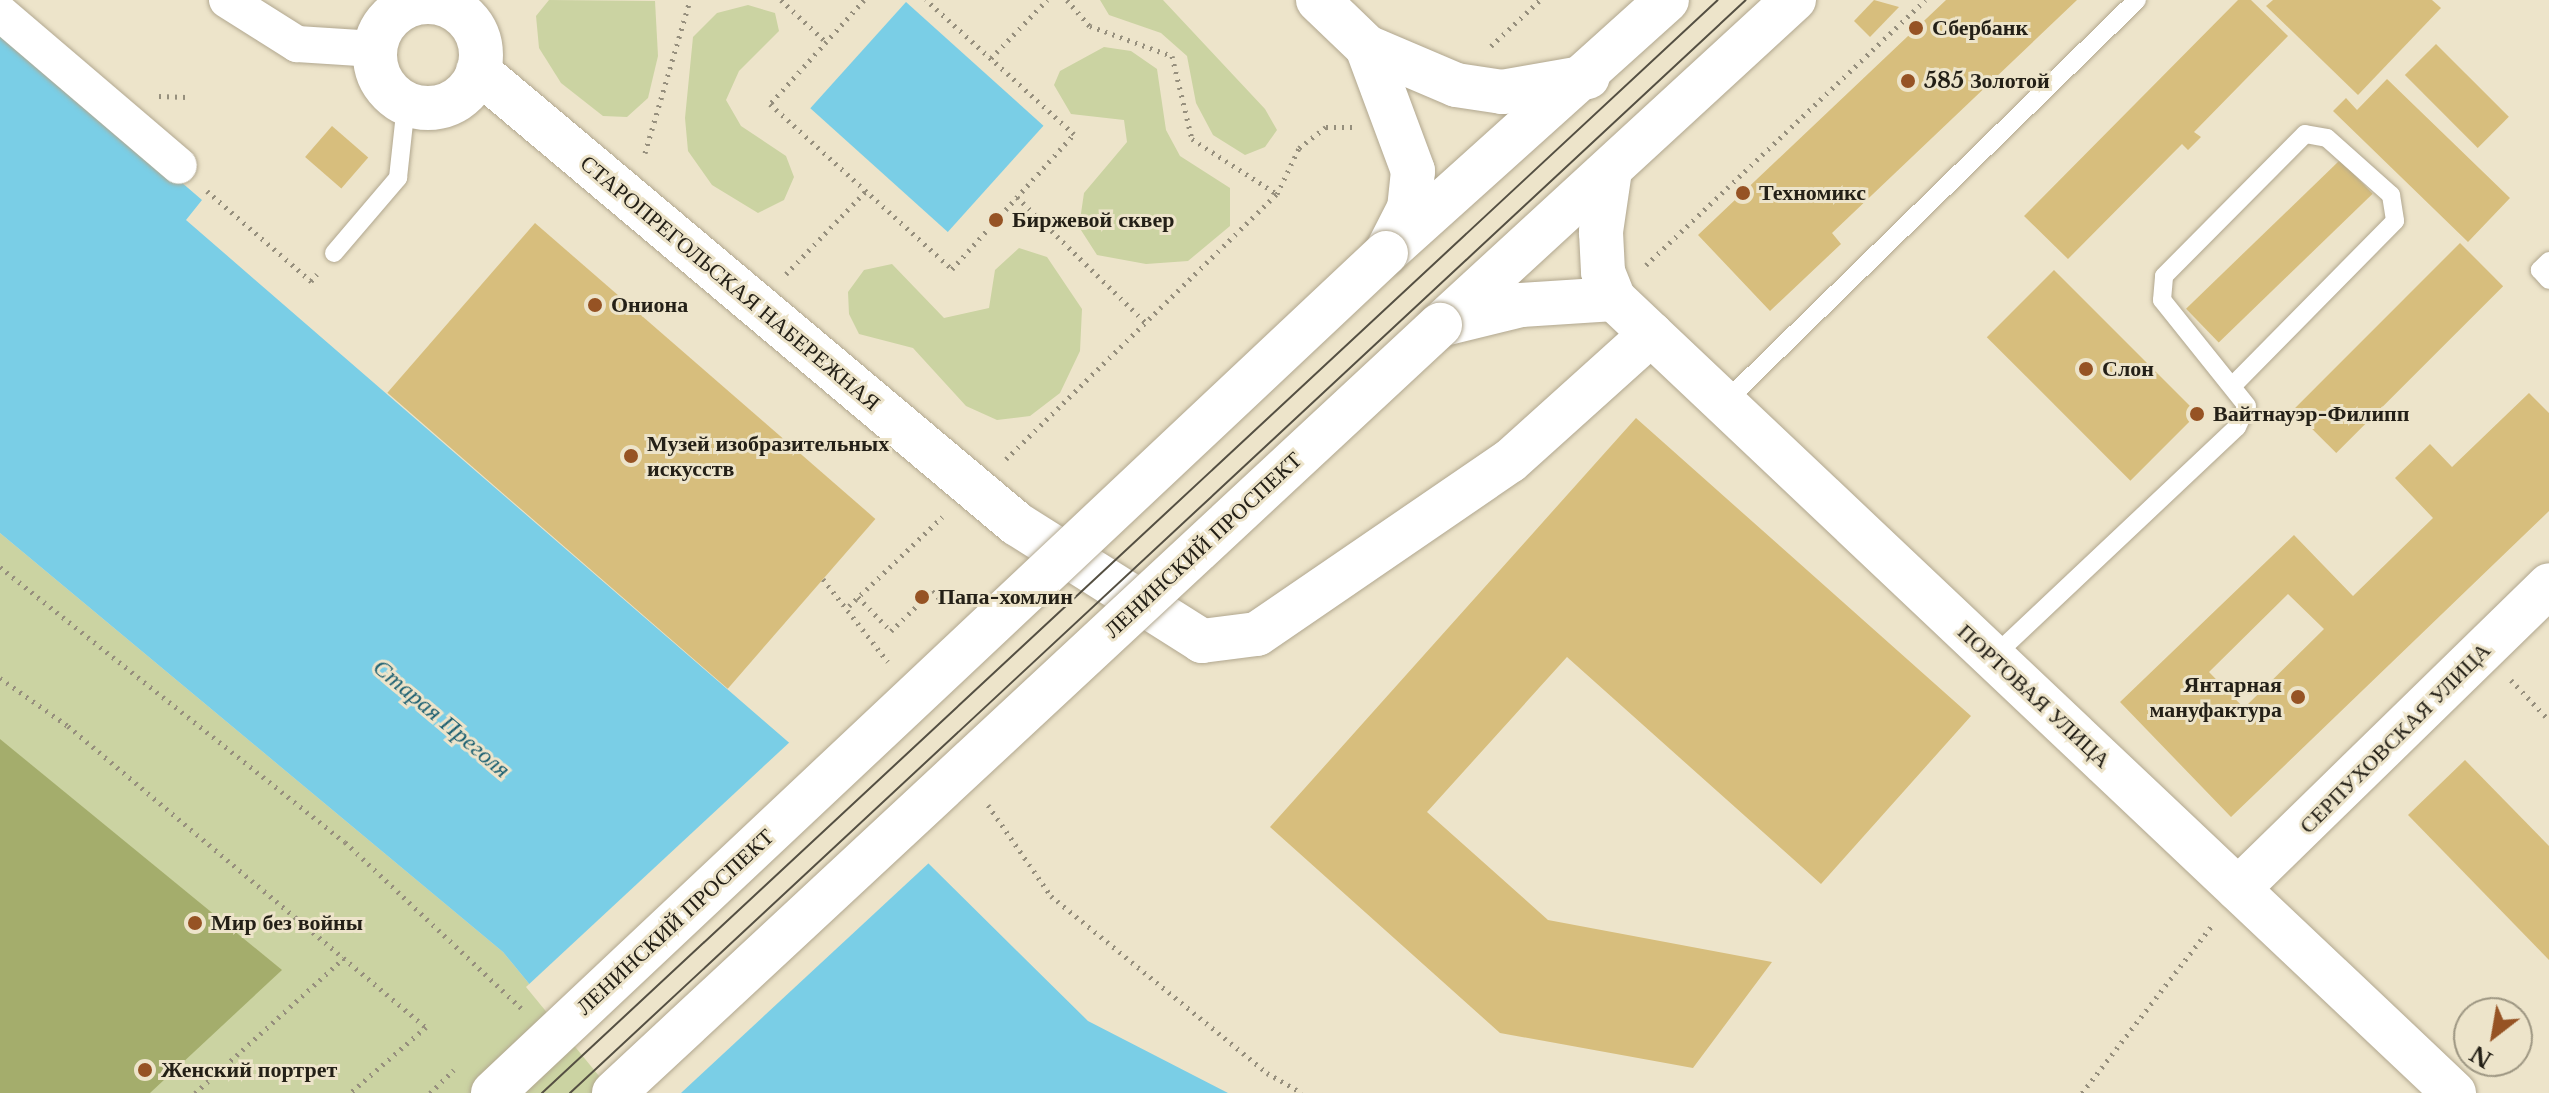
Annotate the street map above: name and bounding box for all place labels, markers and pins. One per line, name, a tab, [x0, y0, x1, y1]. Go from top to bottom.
place label: Сбербанк	[1932, 15, 2028, 41]
marker: Сбербанк	[1907, 19, 1925, 37]
place label: 585 Золотой	[1924, 68, 2050, 94]
marker: 585 Золотой	[1899, 72, 1917, 90]
place label: Техномикс	[1759, 180, 1866, 206]
marker: Техномикс	[1734, 184, 1752, 202]
place label: Биржевой сквер	[1012, 207, 1174, 233]
marker: Биржевой сквер	[987, 211, 1005, 229]
place label: Ониона	[611, 292, 688, 318]
marker: Ониона	[586, 296, 604, 314]
place label: Слон	[2102, 356, 2154, 382]
marker: Слон	[2077, 360, 2095, 378]
place label: Вайтнауэр-Филипп	[2213, 401, 2409, 427]
marker: Вайтнауэр-Филипп	[2188, 405, 2206, 423]
place label: Музей изобразительных искусств	[647, 430, 889, 482]
marker: Музей изобразительных искусств	[622, 447, 640, 465]
place label: Папа-хомлин	[938, 584, 1073, 610]
marker: Папа-хомлин	[913, 588, 931, 606]
place label: Янтарная мануфактура	[2149, 671, 2282, 722]
marker: Янтарная мануфактура	[2289, 688, 2307, 706]
place label: Мир без войны	[211, 910, 363, 936]
marker: Мир без войны	[186, 914, 204, 932]
place label: Женский портрет	[161, 1057, 337, 1083]
marker: Женский портрет	[136, 1061, 154, 1079]

